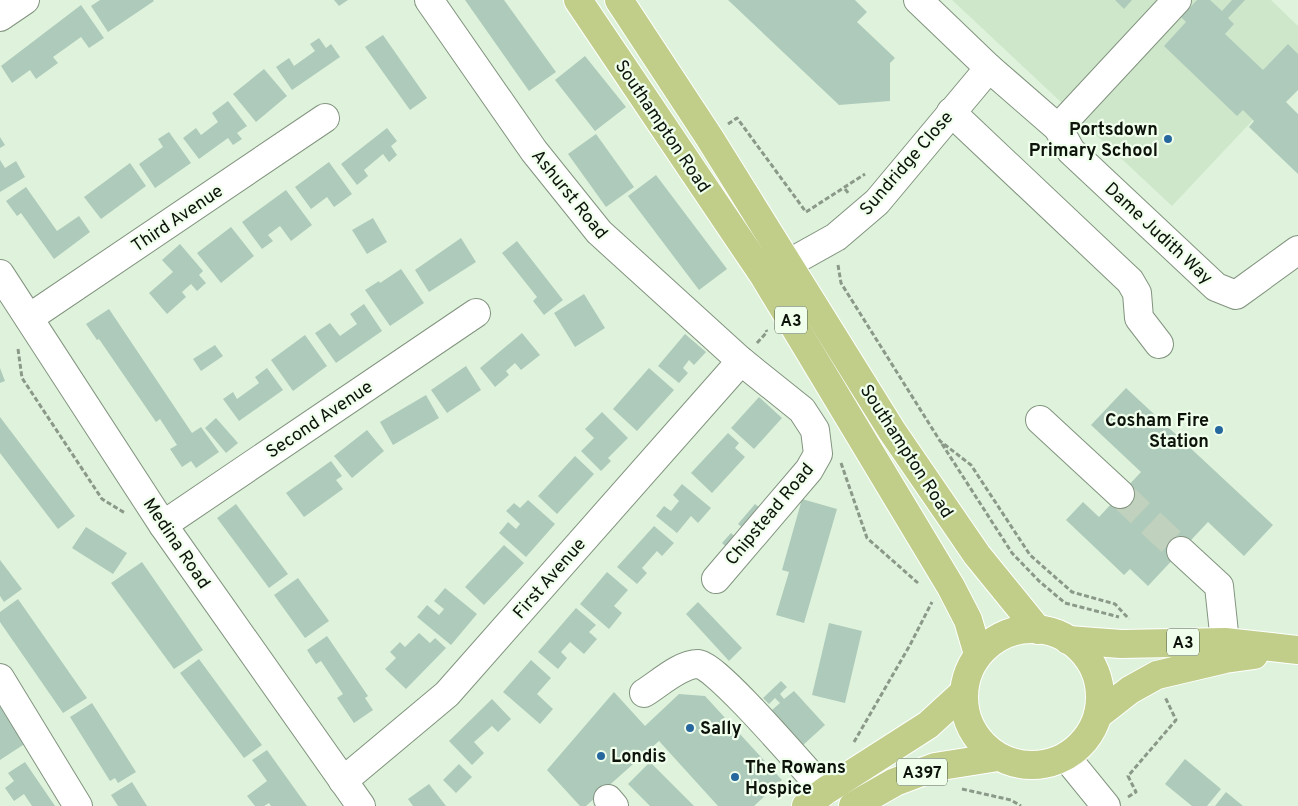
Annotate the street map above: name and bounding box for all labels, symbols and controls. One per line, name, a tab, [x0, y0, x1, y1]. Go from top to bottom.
street label: Southampton Road	[609, 56, 715, 198]
street label: Sundridge Close	[855, 107, 959, 221]
place label: Portsdown Primary School	[1029, 119, 1158, 163]
marker: Portsdown Primary School	[1162, 133, 1174, 145]
street label: Ashurst Road	[526, 145, 612, 244]
street label: Dame Judith Way	[1099, 178, 1217, 290]
street label: Third Avenue	[128, 180, 228, 258]
road number: A3	[775, 306, 807, 334]
street label: Second Avenue	[262, 376, 378, 464]
street label: Southampton Road	[854, 381, 958, 523]
place label: Cosham Fire Station	[1105, 410, 1209, 454]
marker: Cosham Fire Station	[1213, 424, 1225, 436]
street label: Chipstead Road	[721, 459, 820, 571]
street label: Medina Road	[137, 494, 215, 594]
street label: First Avenue	[509, 534, 592, 624]
road number: A3	[1167, 628, 1199, 656]
place label: Sally	[700, 718, 742, 741]
marker: Sally	[684, 722, 696, 734]
place label: Londis	[611, 746, 666, 769]
marker: Londis	[595, 750, 607, 762]
place label: The Rowans Hospice	[745, 757, 846, 801]
road number: A397	[897, 759, 947, 786]
marker: The Rowans Hospice	[729, 771, 741, 783]

